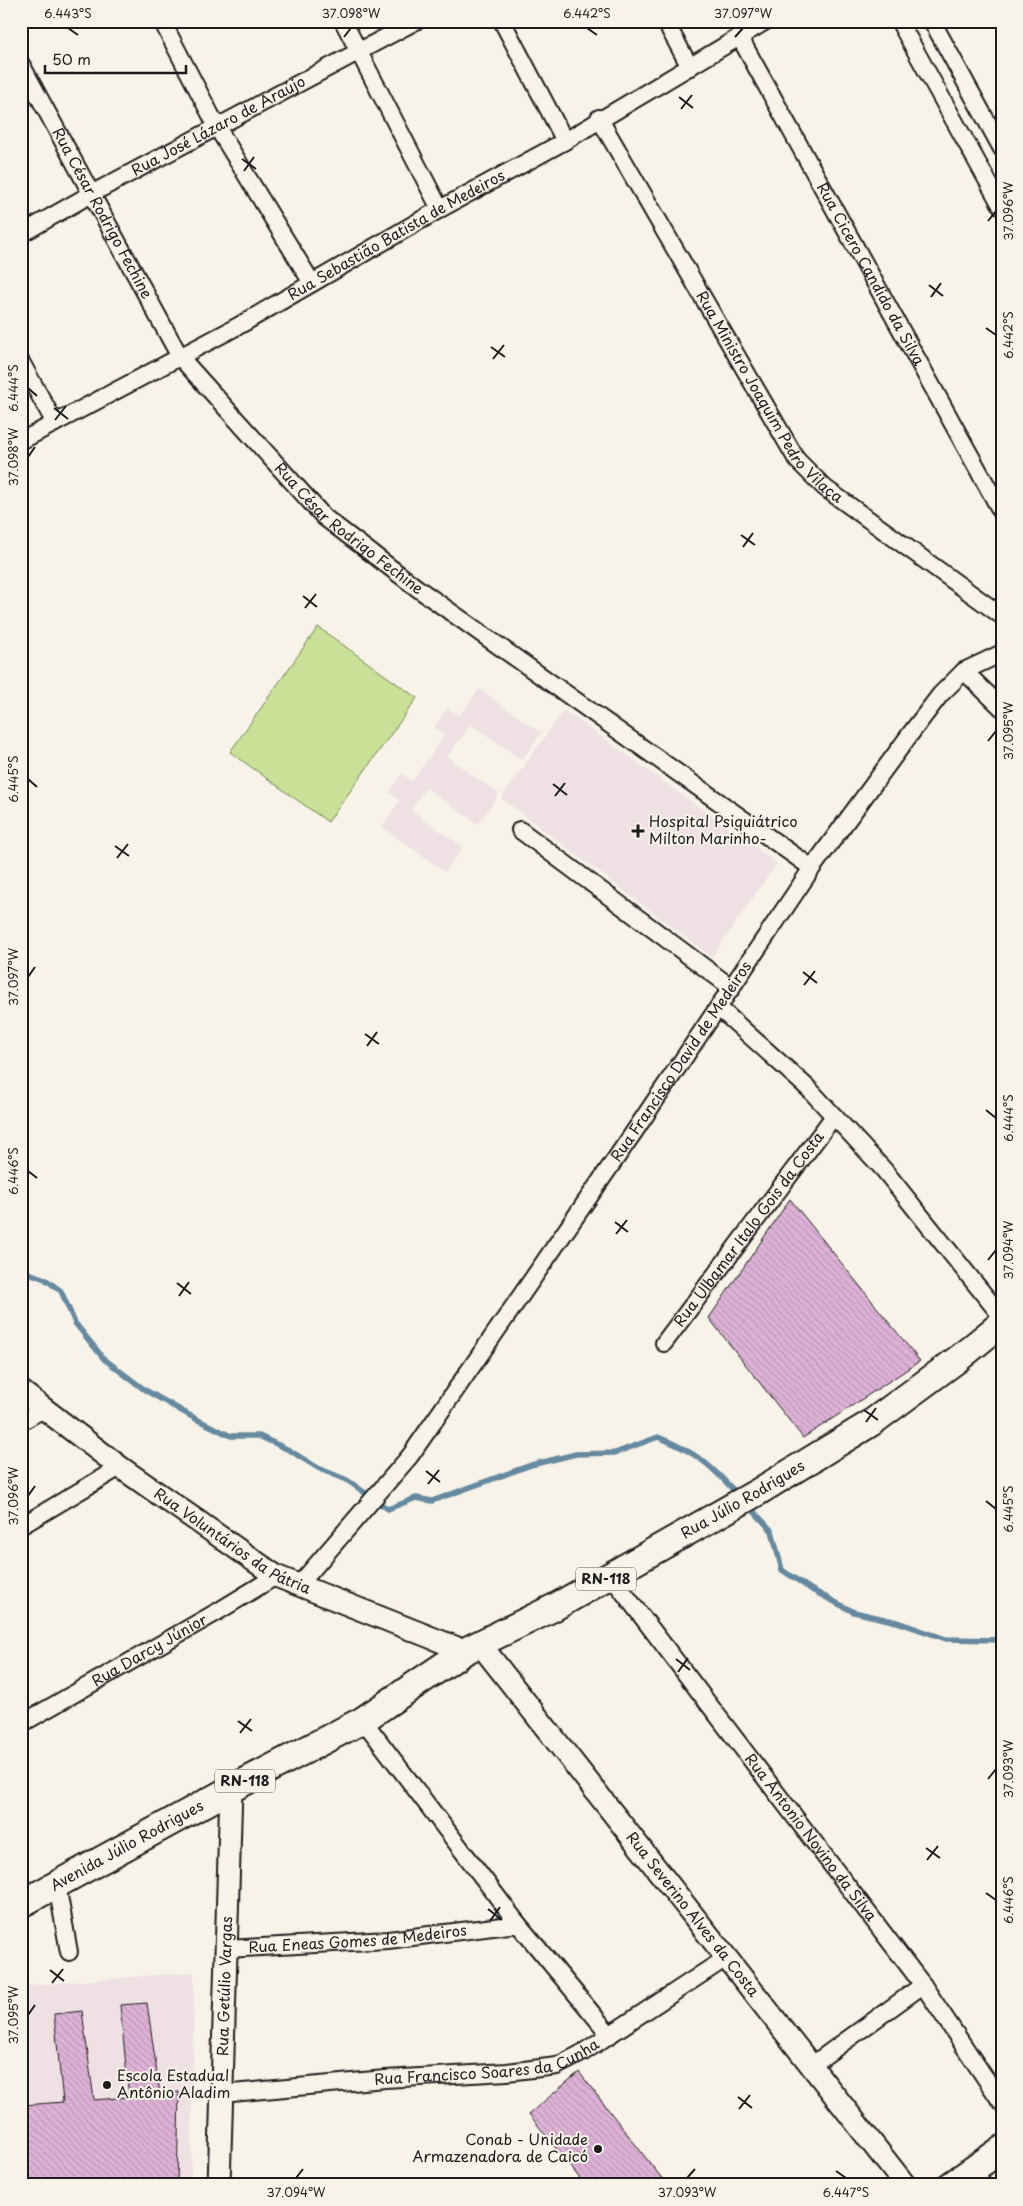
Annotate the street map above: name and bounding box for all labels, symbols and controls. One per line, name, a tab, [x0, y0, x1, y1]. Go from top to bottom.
text: 6.443°S	[44, 4, 92, 22]
text: 37.098°W	[322, 4, 381, 22]
text: 6.442°S	[563, 4, 611, 22]
text: 37.097°W	[714, 4, 773, 22]
scale bar	[45, 42, 186, 74]
text: 50 m	[52, 47, 91, 70]
street label: Rua José Lázaro de Araújo	[127, 69, 309, 181]
street label: Rua César Rodrigo Fechine	[47, 123, 159, 303]
street label: Rua Sebastião Batista de Medeiros	[283, 163, 508, 305]
street label: Rua Cicero Candido da Silva	[812, 178, 932, 370]
text: 37.096°W	[999, 181, 1017, 240]
street label: Rua Ministro Joaquim Pedro Vilaça	[691, 286, 849, 508]
text: 6.442°S	[999, 311, 1017, 359]
text: 6.444°S	[4, 364, 22, 412]
text: 37.098°W	[4, 427, 22, 486]
street label: Rua César Rodrigo Fechine	[270, 457, 429, 599]
text: 37.095°W	[999, 701, 1017, 760]
text: 6.445°S	[4, 756, 22, 802]
place label: Hospital Psiquiátrico Milton Marinho-	[649, 809, 798, 849]
marker: Hospital Psiquiátrico Milton Marinho-	[631, 824, 645, 838]
text: 37.097°W	[4, 947, 22, 1006]
street label: Rua Francisco David de Medeiros	[604, 956, 756, 1166]
text: 6.444°S	[999, 1094, 1017, 1142]
street label: Rua Ulbamar Italo Gois da Costa	[667, 1125, 829, 1331]
text: 6.446°S	[4, 1147, 22, 1195]
text: 37.094°W	[999, 1220, 1017, 1279]
street label: Rua Júlio Rodrigues	[676, 1453, 809, 1544]
text: 37.096°W	[4, 1466, 22, 1525]
street label: Rua Voluntários da Pátria	[150, 1481, 315, 1599]
text: 6.445°S	[999, 1486, 1017, 1532]
road number: RN-118	[576, 1568, 636, 1590]
street label: Rua Darcy Júnior	[87, 1607, 211, 1691]
text: 37.093°W	[999, 1739, 1017, 1798]
street label: Rua Antonio Novino da Silva	[740, 1748, 884, 1926]
road number: RN-118	[215, 1770, 275, 1792]
street label: Avenida Júlio Rodrigues	[46, 1793, 207, 1896]
street label: Rua Severino Alves da Costa	[622, 1826, 766, 2001]
text: 6.446°S	[999, 1876, 1017, 1924]
street label: Rua Getúlio Vargas	[210, 1916, 237, 2056]
street label: Rua Eneas Gomes de Medeiros	[248, 1917, 468, 1958]
text: 37.095°W	[4, 1985, 22, 2044]
street label: Rua Francisco Soares da Cunha	[373, 2032, 604, 2090]
place label: Escola Estadual Antônio Aladim	[117, 2063, 230, 2103]
marker: Escola Estadual Antônio Aladim	[101, 2079, 113, 2091]
place label: Conab - Unidade Armazenadora de Caicó	[413, 2127, 588, 2167]
marker: Conab - Unidade Armazenadora de Caicó	[592, 2143, 604, 2155]
text: 37.094°W	[267, 2183, 326, 2201]
text: 37.093°W	[658, 2183, 717, 2201]
text: 6.447°S	[823, 2183, 869, 2201]

